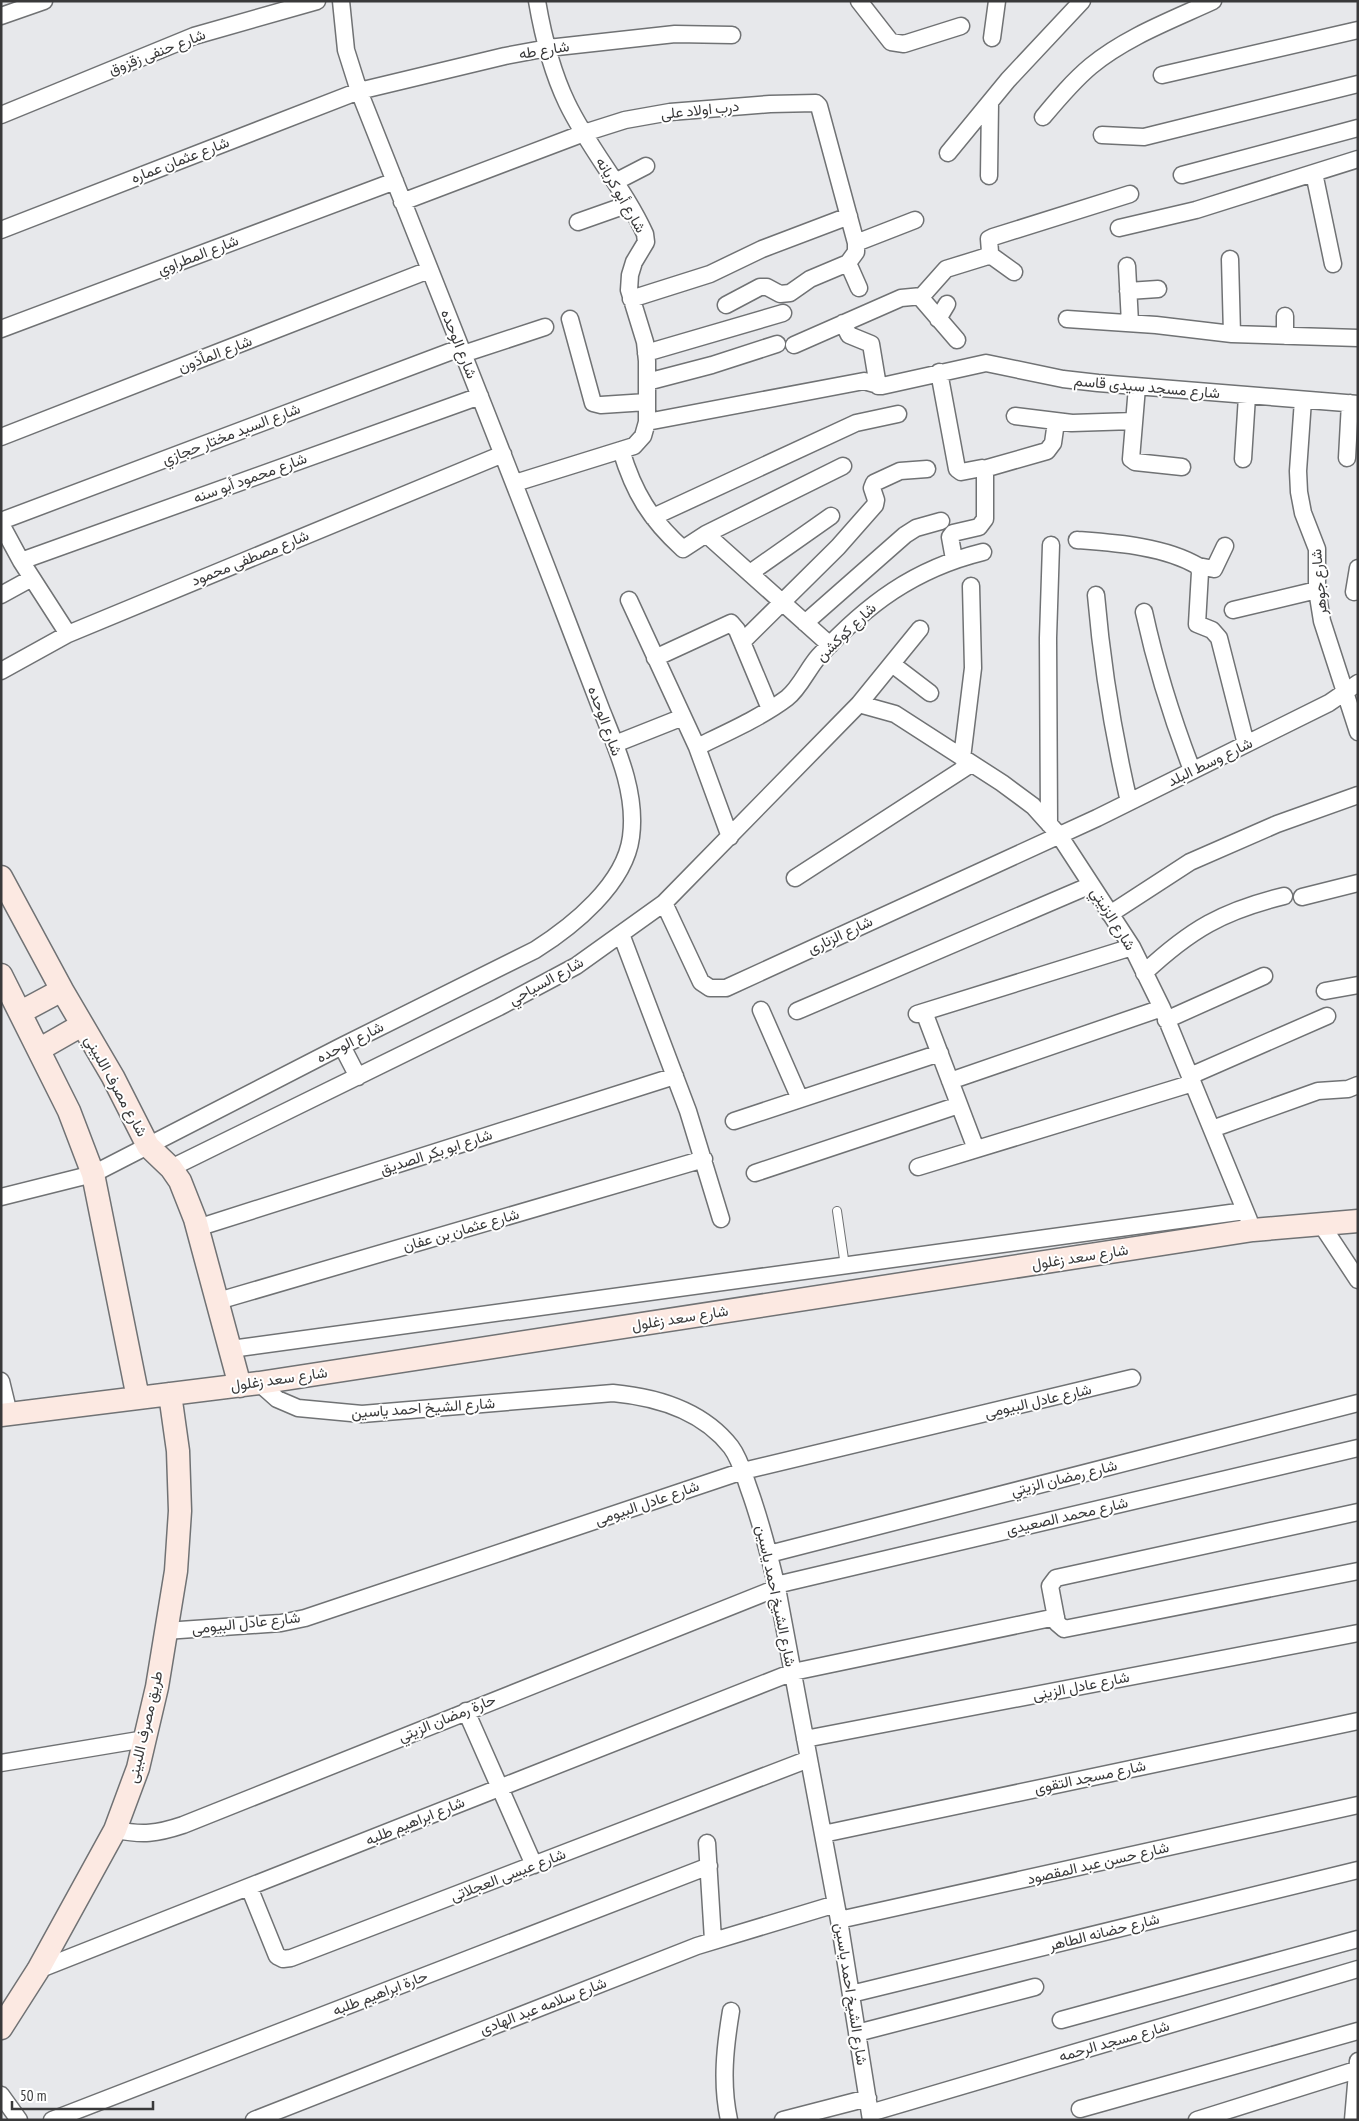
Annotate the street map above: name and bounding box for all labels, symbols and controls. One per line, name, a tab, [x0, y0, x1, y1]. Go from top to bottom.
street label: شارع حنفى زقزوق	[106, 24, 209, 81]
street label: شارع طه	[517, 36, 571, 65]
street label: درب اولاد على	[660, 96, 740, 124]
street label: شارع عثمان عماره	[128, 132, 233, 189]
street label: شارع أبو كريانه	[590, 154, 651, 237]
street label: شارع المطراوي	[155, 230, 243, 282]
street label: شارع الوحده	[435, 306, 482, 382]
street label: شارع المأذون	[175, 331, 255, 378]
street label: شارع مسجد سيدى قاسم	[1073, 371, 1221, 404]
street label: شارع السيد مختار حجازي	[159, 398, 304, 472]
street label: شارع محمود أبو سنه	[190, 448, 310, 509]
street label: شارع مصطفى محمود	[188, 525, 312, 592]
street label: شارع جوهر	[1306, 548, 1333, 617]
street label: شارع كوكشن	[811, 598, 881, 667]
street label: شارع الوحده	[582, 683, 627, 759]
street label: شارع وسط البلد	[1164, 733, 1256, 792]
street label: شارع الزنيتي	[1083, 884, 1140, 956]
street label: شارع الزنارى	[804, 911, 876, 960]
street label: شارع السياحي	[505, 952, 589, 1012]
street label: شارع الوحده	[313, 1016, 388, 1068]
street label: شارع مصرف اللبيني	[77, 1032, 152, 1142]
street label: شارع ابو بكر الصديق	[377, 1124, 495, 1181]
street label: شارع عثمان بن عفان	[400, 1204, 522, 1257]
street label: شارع سعد زغلول	[1030, 1239, 1130, 1276]
street label: شارع سعد زغلول	[630, 1300, 730, 1337]
street label: شارع سعد زغلول	[229, 1362, 329, 1397]
street label: شارع عادل البيومى	[983, 1379, 1094, 1424]
street label: شارع الشيخ احمد ياسين	[350, 1393, 496, 1424]
street label: شارع رمضان الزيتي	[1009, 1455, 1120, 1504]
street label: شارع عادل البيومى	[592, 1476, 702, 1531]
street label: شارع محمد الصعيدى	[1004, 1492, 1130, 1541]
street label: شارع الشيخ احمد ياسين	[750, 1523, 801, 1669]
street label: شارع عادل البيومى	[191, 1607, 302, 1640]
street label: شارع عادل الزينى	[1031, 1667, 1131, 1706]
street label: طريق مصرف اللبينى	[122, 1669, 168, 1785]
street label: حارة رمضان الزيتي	[395, 1689, 500, 1749]
street label: شارع مسجد التقوى	[1032, 1755, 1148, 1800]
street label: شارع ابراهيم طلبه	[362, 1792, 468, 1851]
street label: شارع حسن عبد المقصود	[1025, 1837, 1171, 1890]
street label: شارع عيسى العجلاتى	[447, 1844, 569, 1907]
street label: شارع حضانه الطاهر	[1046, 1909, 1162, 1957]
street label: شارع الشيخ احمد ياسين	[829, 1921, 872, 2067]
street label: حارة ابراهيم طلبه	[330, 1966, 430, 2020]
street label: شارع سلامه عبد الهادى	[477, 1973, 610, 2040]
street label: شارع مسجد الرحمه	[1056, 2016, 1172, 2067]
scale bar	[12, 2078, 154, 2110]
text: 50 m	[20, 2086, 46, 2105]

